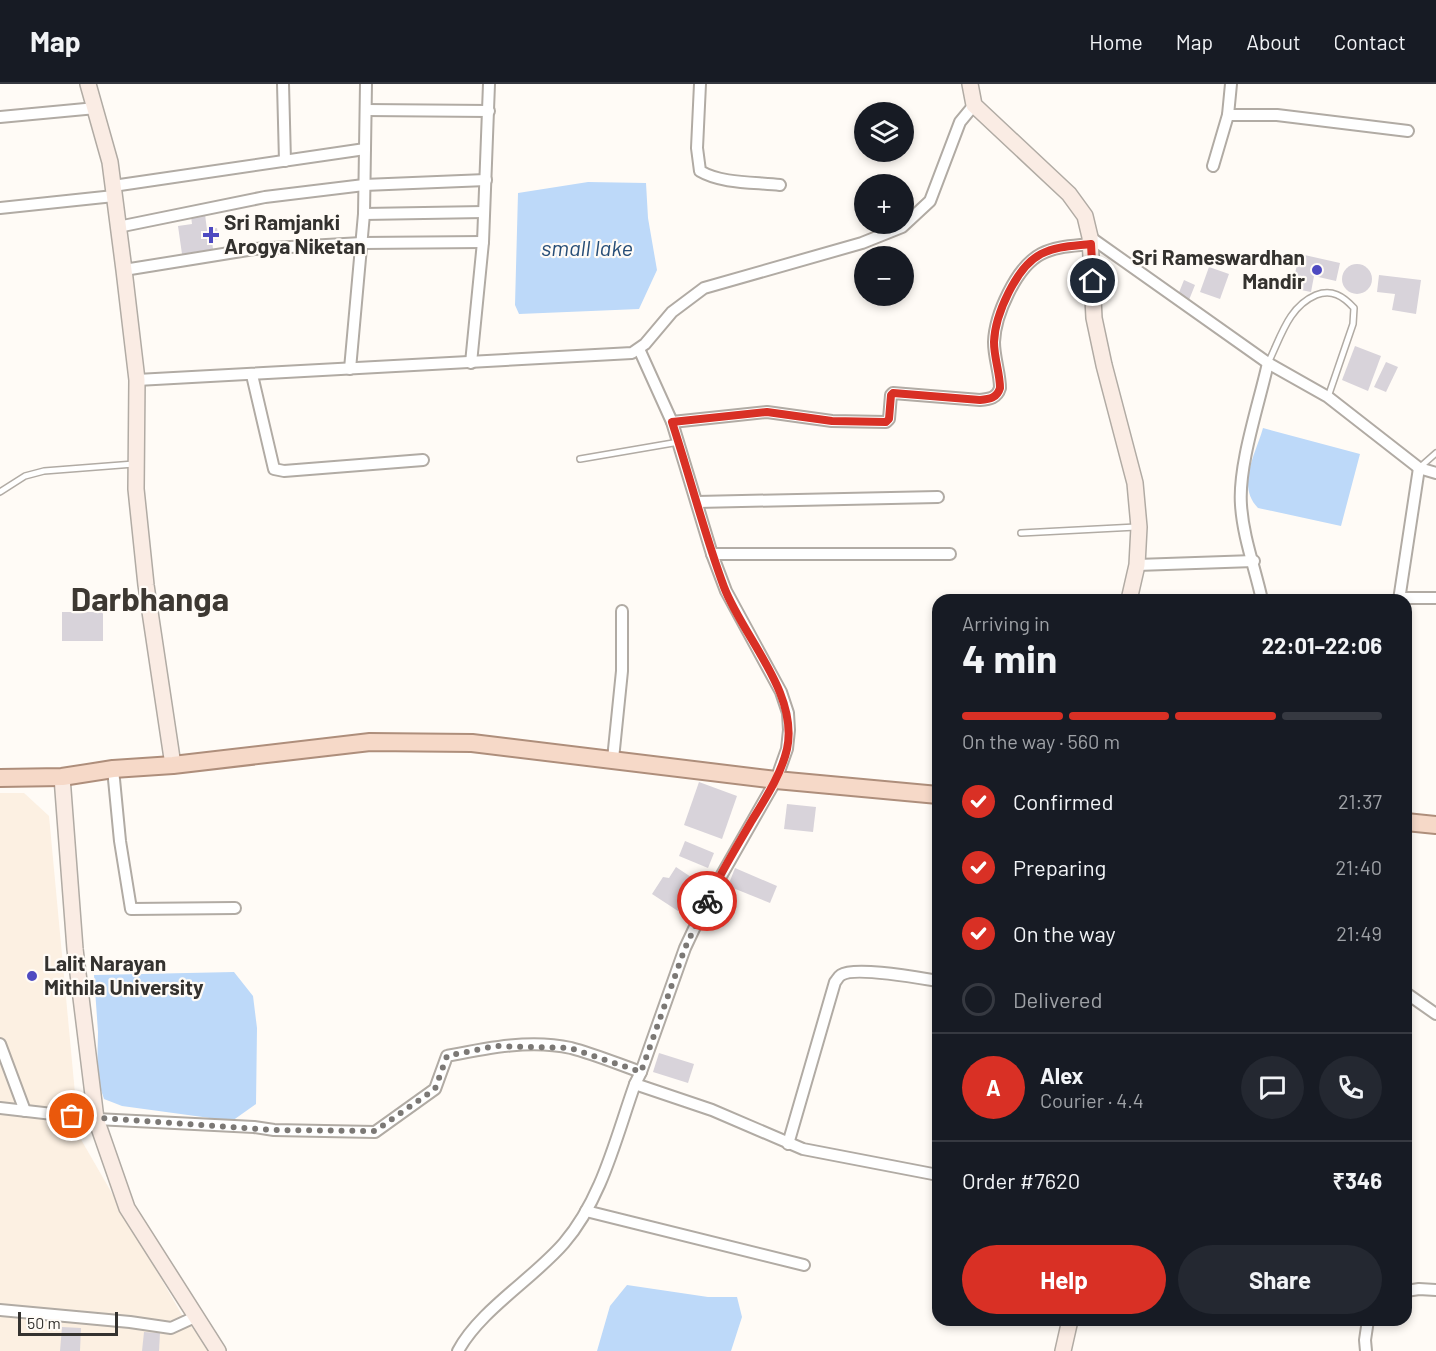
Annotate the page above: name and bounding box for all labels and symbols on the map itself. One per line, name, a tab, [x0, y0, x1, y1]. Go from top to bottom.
place label: Sri Ramjanki Arogya Niketan	[224, 209, 366, 258]
marker: Sri Ramjanki Arogya Niketan	[202, 226, 220, 244]
water label: small lake	[541, 234, 633, 260]
place label: Sri Rameswardhan Mandir	[1132, 244, 1305, 293]
pin	[1067, 255, 1118, 306]
marker: Sri Rameswardhan Mandir	[1310, 263, 1324, 277]
district label: Darbhanga	[71, 578, 229, 618]
courier	[677, 871, 737, 931]
place label: Lalit Narayan Mithila University	[44, 950, 204, 999]
marker: Lalit Narayan Mithila University	[25, 969, 39, 983]
pin	[46, 1090, 97, 1141]
scale bar	[18, 1309, 118, 1336]

